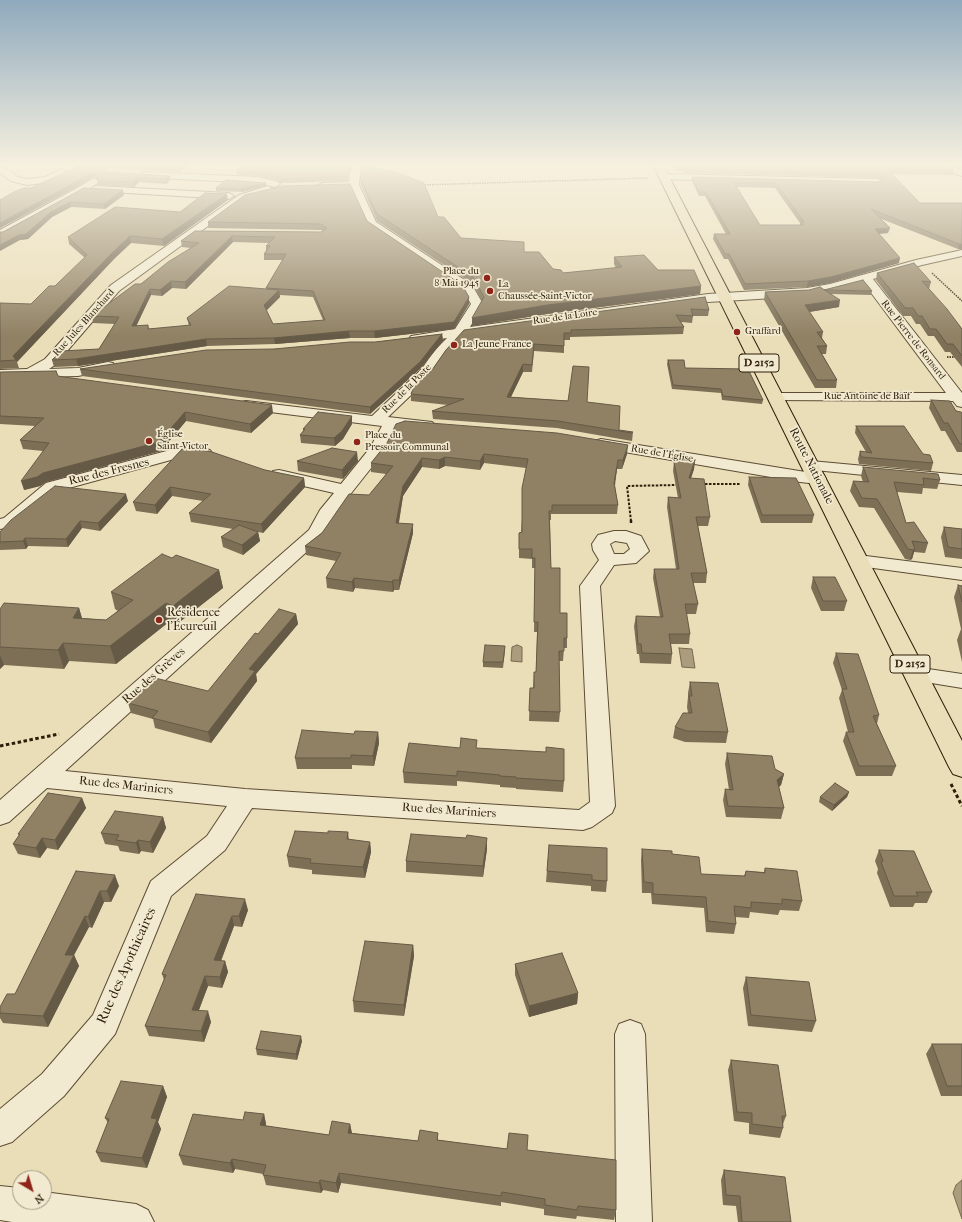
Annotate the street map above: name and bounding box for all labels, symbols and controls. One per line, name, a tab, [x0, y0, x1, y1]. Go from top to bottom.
place label: Place du 8 Mai 1945	[434, 266, 479, 290]
marker: Place du 8 Mai 1945	[482, 273, 492, 283]
place label: La Chaussée-Saint-Victor	[498, 279, 592, 302]
marker: La Chaussée-Saint-Victor	[485, 286, 495, 296]
street label: Rue Jules Blanchard	[51, 287, 117, 359]
street label: Rue Pierre de Ronsard	[878, 298, 948, 382]
street label: Rue de la Loire	[532, 307, 598, 327]
place label: Graffard	[745, 326, 781, 338]
marker: Graffard	[732, 327, 742, 337]
place label: La Jeune France	[462, 339, 531, 351]
marker: La Jeune France	[449, 340, 459, 350]
road number: D 2152	[739, 354, 779, 372]
street label: Rue de la Poste	[380, 362, 434, 416]
street label: Rue Antoine de Baïf	[824, 391, 910, 403]
street label: Route Nationale	[786, 425, 836, 507]
place label: Église Saint-Victor	[157, 429, 208, 452]
place label: Place du Pressoir Communal	[365, 430, 449, 454]
marker: Église Saint-Victor	[144, 436, 154, 446]
marker: Place du Pressoir Communal	[352, 437, 362, 447]
street label: Rue de l'Église	[630, 443, 694, 465]
street label: Rue des Fresnes	[67, 455, 151, 489]
place label: Résidence l'Écureuil	[167, 606, 220, 634]
marker: Résidence l'Écureuil	[154, 615, 164, 625]
street label: Rue des Grèves	[120, 645, 188, 707]
road number: D 2152	[890, 655, 930, 673]
street label: Rue des Mariniers	[78, 774, 174, 798]
street label: Rue des Mariniers	[401, 801, 497, 821]
street label: Rue des Apothicaires	[94, 905, 160, 1027]
north arrow	[12, 1170, 52, 1210]
text: N	[32, 1191, 46, 1207]

